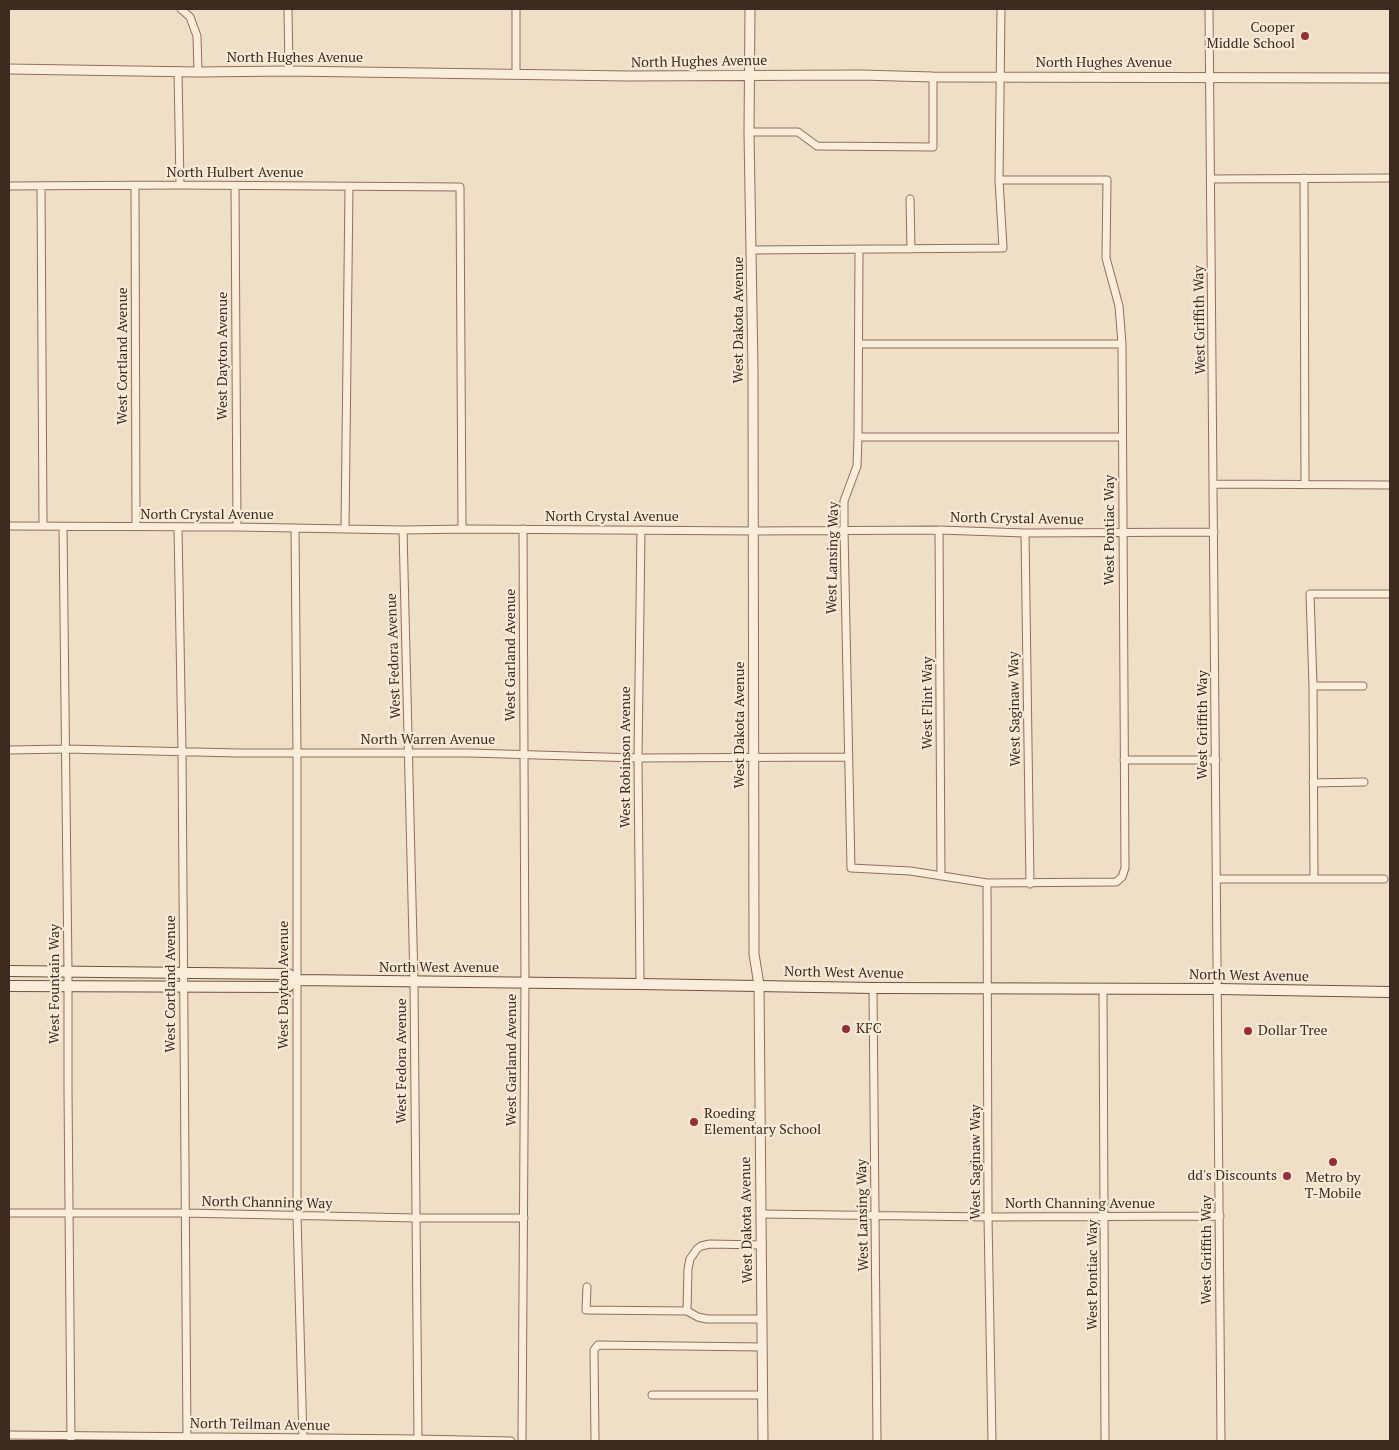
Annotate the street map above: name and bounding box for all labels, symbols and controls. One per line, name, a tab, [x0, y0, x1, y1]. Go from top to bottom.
place label: Cooper Middle School	[1207, 20, 1295, 52]
marker: Cooper Middle School	[1299, 30, 1311, 42]
street label: North Hughes Avenue	[227, 50, 363, 66]
street label: North Hughes Avenue	[631, 52, 767, 72]
street label: North Hughes Avenue	[1036, 55, 1172, 71]
street label: North Hulbert Avenue	[166, 165, 304, 181]
street label: West Dakota Avenue	[731, 257, 747, 383]
street label: West Griffith Way	[1191, 265, 1209, 375]
street label: West Cortland Avenue	[115, 287, 131, 425]
street label: West Dayton Avenue	[215, 292, 231, 420]
street label: West Pontiac Way	[1102, 475, 1118, 585]
street label: West Lansing Way	[824, 502, 842, 614]
street label: North Crystal Avenue	[140, 507, 274, 523]
street label: North Crystal Avenue	[545, 509, 679, 525]
street label: North Crystal Avenue	[950, 509, 1084, 529]
street label: West Garland Avenue	[503, 589, 519, 721]
street label: West Fedora Avenue	[383, 593, 405, 719]
street label: West Saginaw Way	[1006, 651, 1024, 767]
street label: West Flint Way	[920, 656, 936, 750]
street label: West Dakota Avenue	[732, 662, 748, 788]
street label: West Griffith Way	[1195, 670, 1211, 780]
street label: West Robinson Avenue	[618, 686, 634, 828]
street label: North Warren Avenue	[361, 732, 495, 748]
street label: West Cortland Avenue	[163, 915, 179, 1053]
street label: West Dayton Avenue	[276, 921, 292, 1049]
street label: West Fountain Way	[47, 924, 63, 1044]
street label: North West Avenue	[379, 960, 499, 976]
street label: North West Avenue	[784, 964, 904, 982]
street label: North West Avenue	[1189, 967, 1309, 985]
street label: West Garland Avenue	[504, 994, 520, 1126]
street label: West Fedora Avenue	[394, 998, 410, 1124]
place label: KFC	[856, 1021, 882, 1037]
marker: KFC	[840, 1023, 852, 1035]
place label: Dollar Tree	[1258, 1023, 1328, 1039]
marker: Dollar Tree	[1242, 1025, 1254, 1037]
street label: West Saginaw Way	[968, 1104, 984, 1220]
place label: Roeding Elementary School	[704, 1106, 821, 1138]
marker: Roeding Elementary School	[688, 1116, 700, 1128]
street label: West Dakota Avenue	[737, 1156, 757, 1284]
marker: Metro by T-Mobile	[1327, 1156, 1339, 1168]
street label: West Lansing Way	[854, 1159, 872, 1271]
place label: dd's Discounts	[1187, 1168, 1277, 1184]
marker: dd's Discounts	[1281, 1170, 1293, 1182]
place label: Metro by T-Mobile	[1305, 1170, 1361, 1202]
street label: North Channing Way	[202, 1193, 332, 1213]
street label: West Griffith Way	[1199, 1195, 1215, 1305]
street label: North Channing Avenue	[1005, 1196, 1155, 1212]
street label: West Pontiac Way	[1085, 1220, 1101, 1330]
street label: North Teilman Avenue	[190, 1415, 330, 1435]

